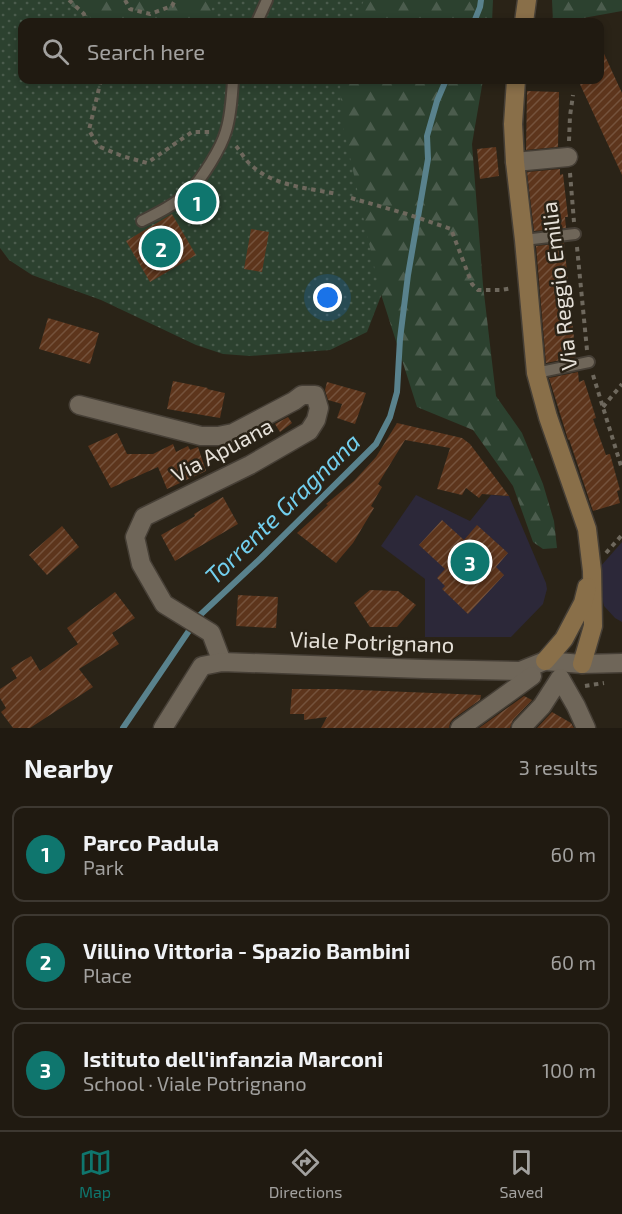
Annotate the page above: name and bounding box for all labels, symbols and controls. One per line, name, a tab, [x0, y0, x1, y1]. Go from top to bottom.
search box	[18, 18, 604, 84]
icon: search	[39, 35, 72, 68]
text: Search here	[87, 38, 205, 64]
pin: 1	[178, 180, 216, 224]
street label: Via Reggio Emilia	[535, 200, 581, 372]
pin: 2	[142, 226, 180, 270]
your location	[313, 283, 342, 312]
street label: Via Apuana	[166, 412, 277, 487]
water label: Torrente Gragnana	[198, 426, 366, 589]
pin: 3	[450, 540, 490, 584]
street label: Viale Potrignano	[289, 625, 455, 657]
text: Nearby	[24, 752, 113, 783]
text: 3 results	[519, 755, 598, 779]
text: Parco Padula	[83, 829, 219, 855]
text: 1	[41, 842, 50, 866]
text: 60 m	[551, 842, 596, 866]
text: Park	[83, 855, 124, 879]
text: Villino Vittoria - Spazio Bambini	[83, 937, 410, 963]
text: 2	[40, 950, 51, 974]
text: 60 m	[551, 950, 596, 974]
text: Place	[83, 963, 132, 987]
text: Istituto dell'infanzia Marconi	[83, 1045, 383, 1071]
text: 3	[40, 1058, 51, 1082]
text: 100 m	[542, 1058, 596, 1082]
text: School · Viale Potrignano	[83, 1071, 307, 1095]
tab: Map	[79, 1146, 112, 1201]
tab: Directions	[269, 1146, 342, 1201]
tab: Saved	[500, 1146, 543, 1201]

